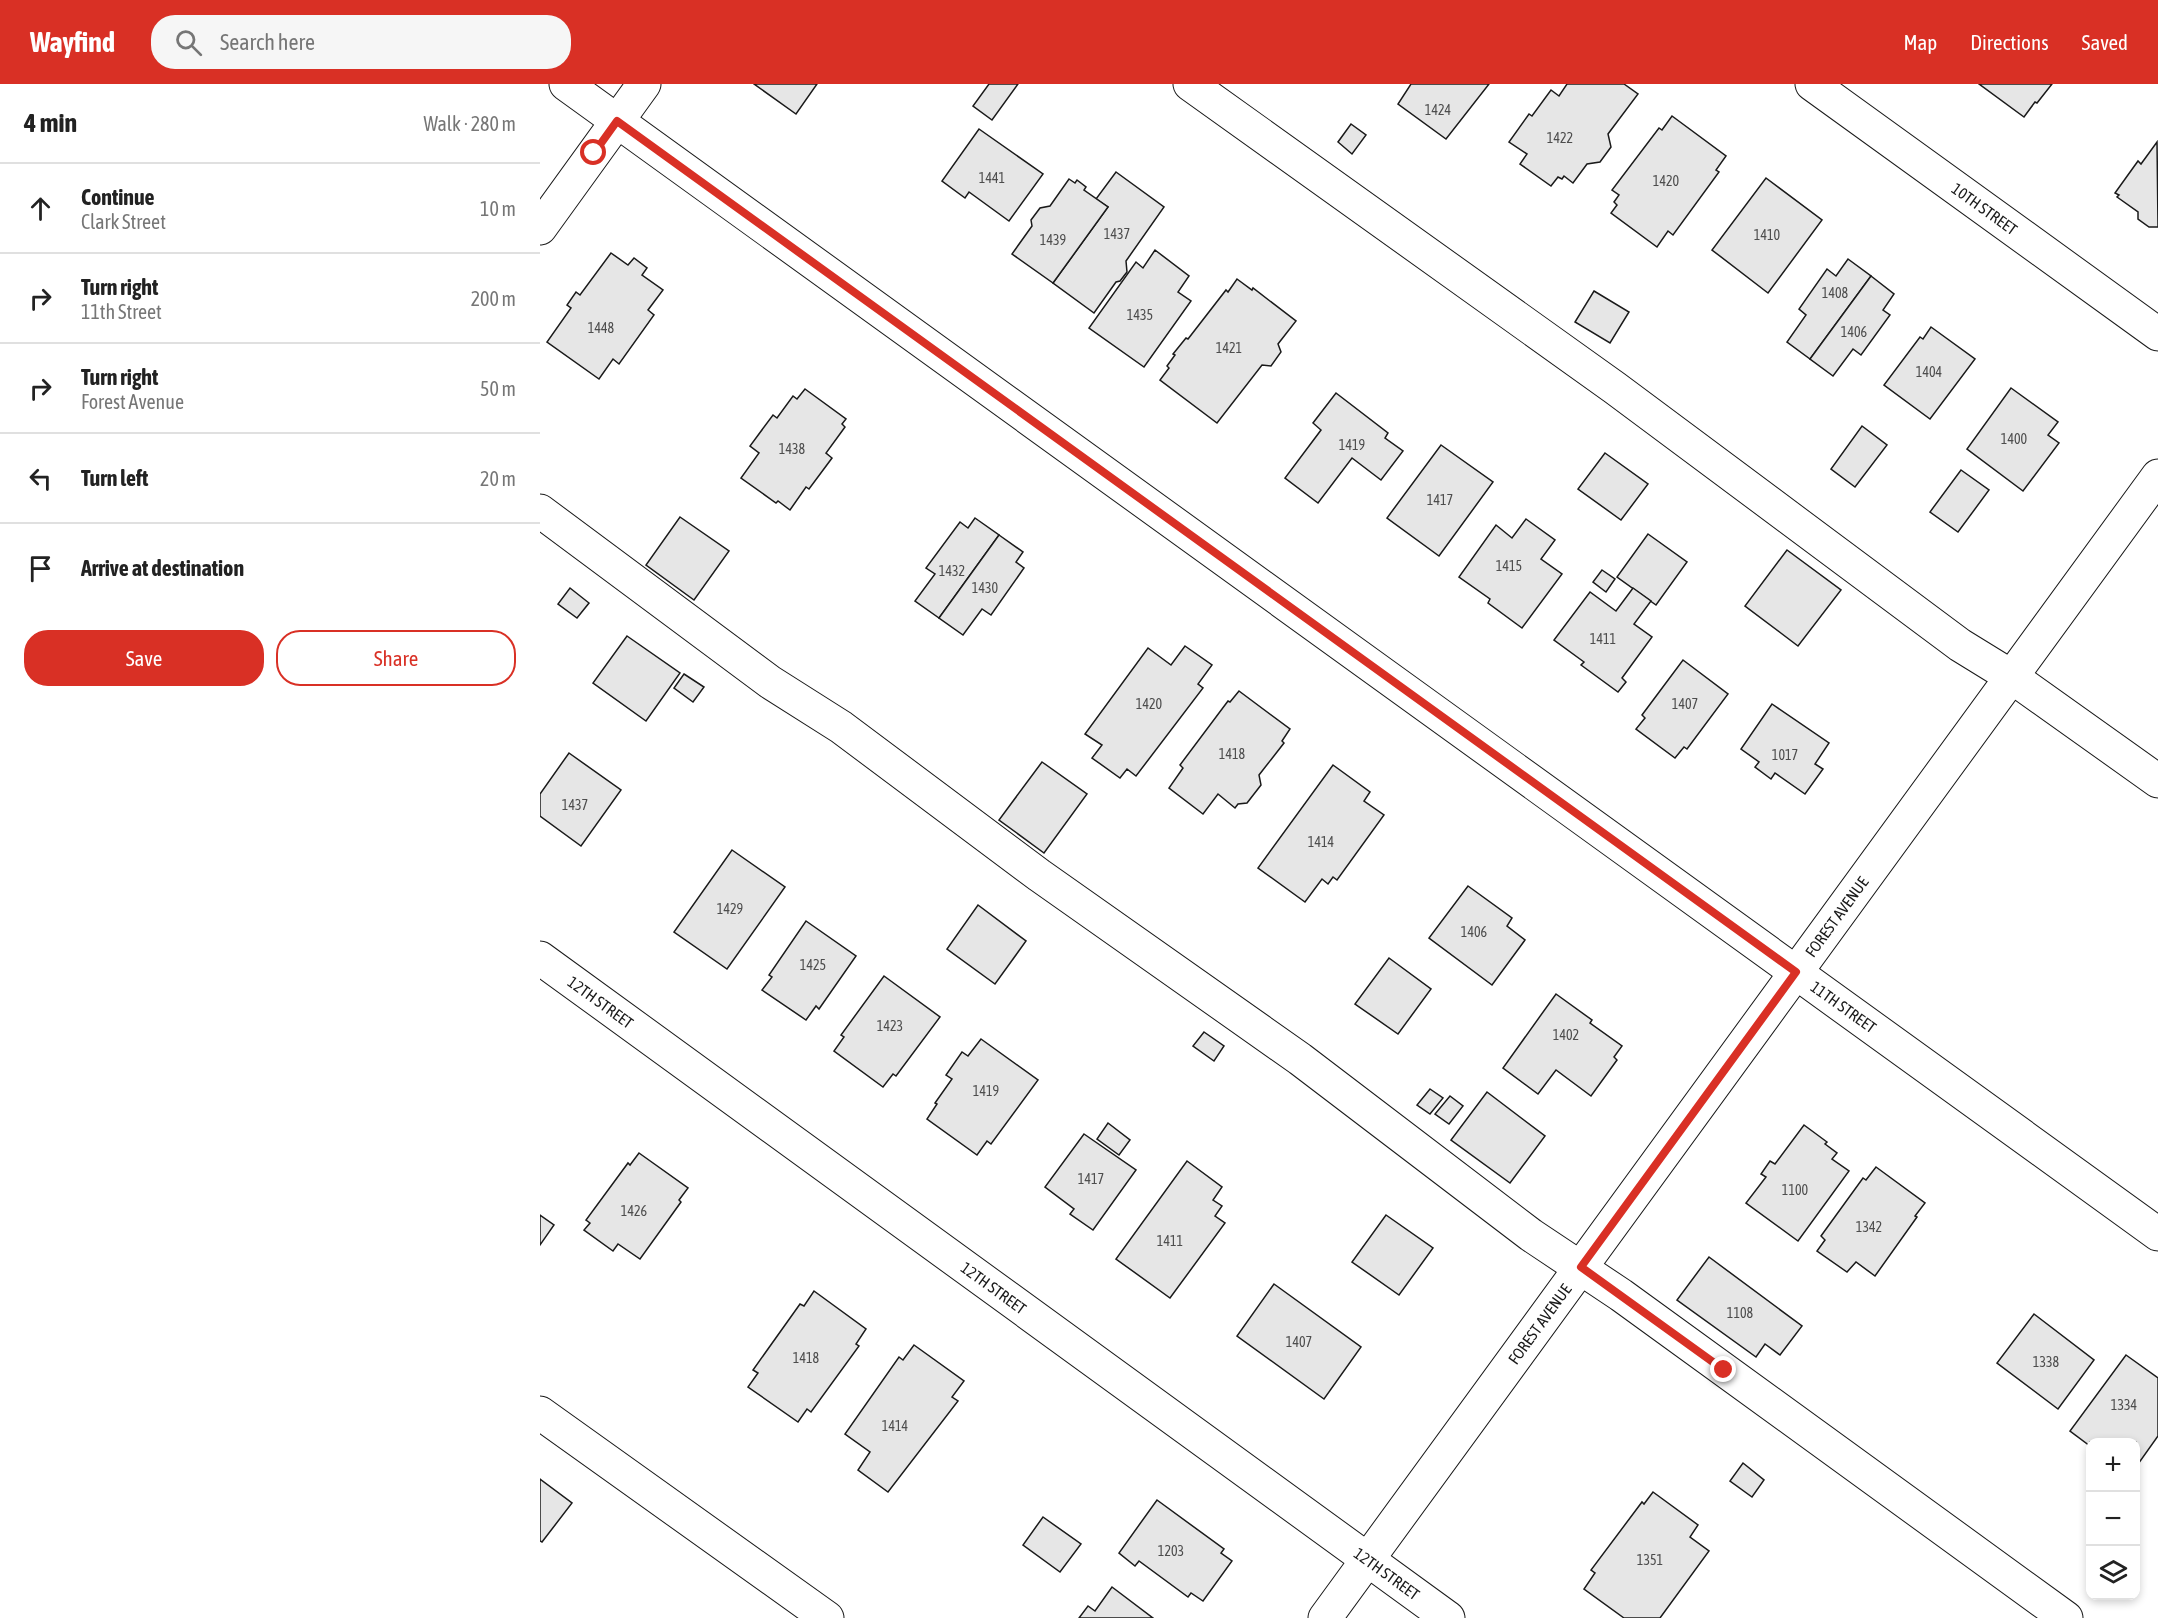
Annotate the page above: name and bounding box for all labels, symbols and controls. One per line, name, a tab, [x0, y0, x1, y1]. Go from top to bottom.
search box	[151, 15, 571, 69]
text: Wayfind	[30, 26, 115, 58]
icon: search	[172, 26, 205, 59]
text: Search here	[220, 29, 315, 55]
text: Map	[1903, 30, 1937, 54]
text: Directions	[1970, 30, 2049, 54]
text: Saved	[2082, 30, 2128, 54]
house number: 1424	[1425, 102, 1452, 118]
text: 4 min	[24, 108, 77, 138]
text: Walk · 280 m	[424, 112, 516, 135]
house number: 1422	[1547, 130, 1573, 146]
route start	[580, 139, 606, 165]
house number: 1441	[979, 170, 1005, 186]
house number: 1420	[1653, 173, 1680, 189]
street label: 10TH STREET	[1949, 179, 2021, 238]
text: Continue	[81, 184, 155, 210]
icon: ahead	[24, 192, 57, 225]
text: 10 m	[480, 197, 516, 220]
text: Clark Street	[81, 210, 166, 233]
house number: 1437	[1104, 226, 1130, 242]
house number: 1410	[1754, 227, 1781, 243]
house number: 1439	[1040, 232, 1066, 248]
text: Turn right	[81, 274, 158, 300]
icon: right	[24, 282, 57, 315]
house number: 1408	[1822, 285, 1849, 301]
text: 200 m	[471, 287, 516, 310]
text: 11th Street	[81, 300, 162, 323]
house number: 1435	[1127, 307, 1153, 323]
house number: 1448	[588, 320, 615, 336]
house number: 1406	[1841, 324, 1868, 340]
house number: 1421	[1216, 340, 1242, 356]
text: Turn right	[81, 364, 158, 390]
house number: 1404	[1916, 364, 1943, 380]
icon: right	[24, 372, 57, 405]
text: 50 m	[480, 377, 516, 400]
text: Forest Avenue	[81, 390, 184, 413]
house number: 1400	[2001, 431, 2028, 447]
house number: 1419	[1339, 437, 1365, 453]
house number: 1438	[779, 441, 806, 457]
icon: left	[24, 462, 57, 495]
text: Turn left	[81, 465, 148, 491]
text: 20 m	[480, 467, 516, 490]
house number: 1417	[1427, 492, 1453, 508]
icon: arrive	[24, 552, 57, 585]
text: Arrive at destination	[81, 555, 244, 581]
house number: 1415	[1496, 558, 1522, 574]
house number: 1432	[939, 563, 965, 579]
house number: 1430	[972, 580, 999, 596]
button: Save	[24, 630, 264, 686]
button: Share	[276, 630, 516, 686]
house number: 1411	[1590, 631, 1616, 647]
house number: 1420	[1136, 696, 1163, 712]
house number: 1407	[1672, 696, 1698, 712]
house number: 1418	[1219, 746, 1246, 762]
house number: 1017	[1772, 747, 1798, 763]
house number: 1437	[562, 797, 588, 813]
house number: 1414	[1308, 834, 1335, 850]
street label: FOREST AVENUE	[1801, 873, 1872, 960]
house number: 1429	[717, 901, 743, 917]
house number: 1406	[1461, 924, 1488, 940]
house number: 1425	[800, 957, 826, 973]
street label: 12TH STREET	[565, 972, 637, 1032]
street label: 11TH STREET	[1807, 977, 1880, 1036]
house number: 1423	[877, 1018, 903, 1034]
house number: 1402	[1553, 1027, 1579, 1043]
house number: 1419	[973, 1083, 999, 1099]
house number: 1417	[1078, 1171, 1104, 1187]
house number: 1100	[1782, 1182, 1809, 1198]
house number: 1426	[621, 1203, 648, 1219]
house number: 1342	[1856, 1219, 1882, 1235]
house number: 1411	[1157, 1233, 1183, 1249]
street label: 12TH STREET	[958, 1258, 1030, 1317]
street label: FOREST AVENUE	[1504, 1280, 1575, 1367]
house number: 1108	[1727, 1305, 1754, 1321]
house number: 1407	[1286, 1334, 1312, 1350]
house number: 1418	[793, 1350, 820, 1366]
house number: 1338	[2033, 1354, 2060, 1370]
route end	[1710, 1356, 1736, 1382]
house number: 1334	[2111, 1397, 2138, 1413]
house number: 1414	[882, 1418, 909, 1434]
map controls	[2086, 1438, 2140, 1600]
button: +	[2086, 1438, 2140, 1492]
button: −	[2086, 1492, 2140, 1546]
house number: 1203	[1158, 1543, 1184, 1559]
street label: 12TH STREET	[1351, 1544, 1423, 1603]
button: layers	[2086, 1546, 2140, 1600]
house number: 1351	[1637, 1552, 1663, 1568]

